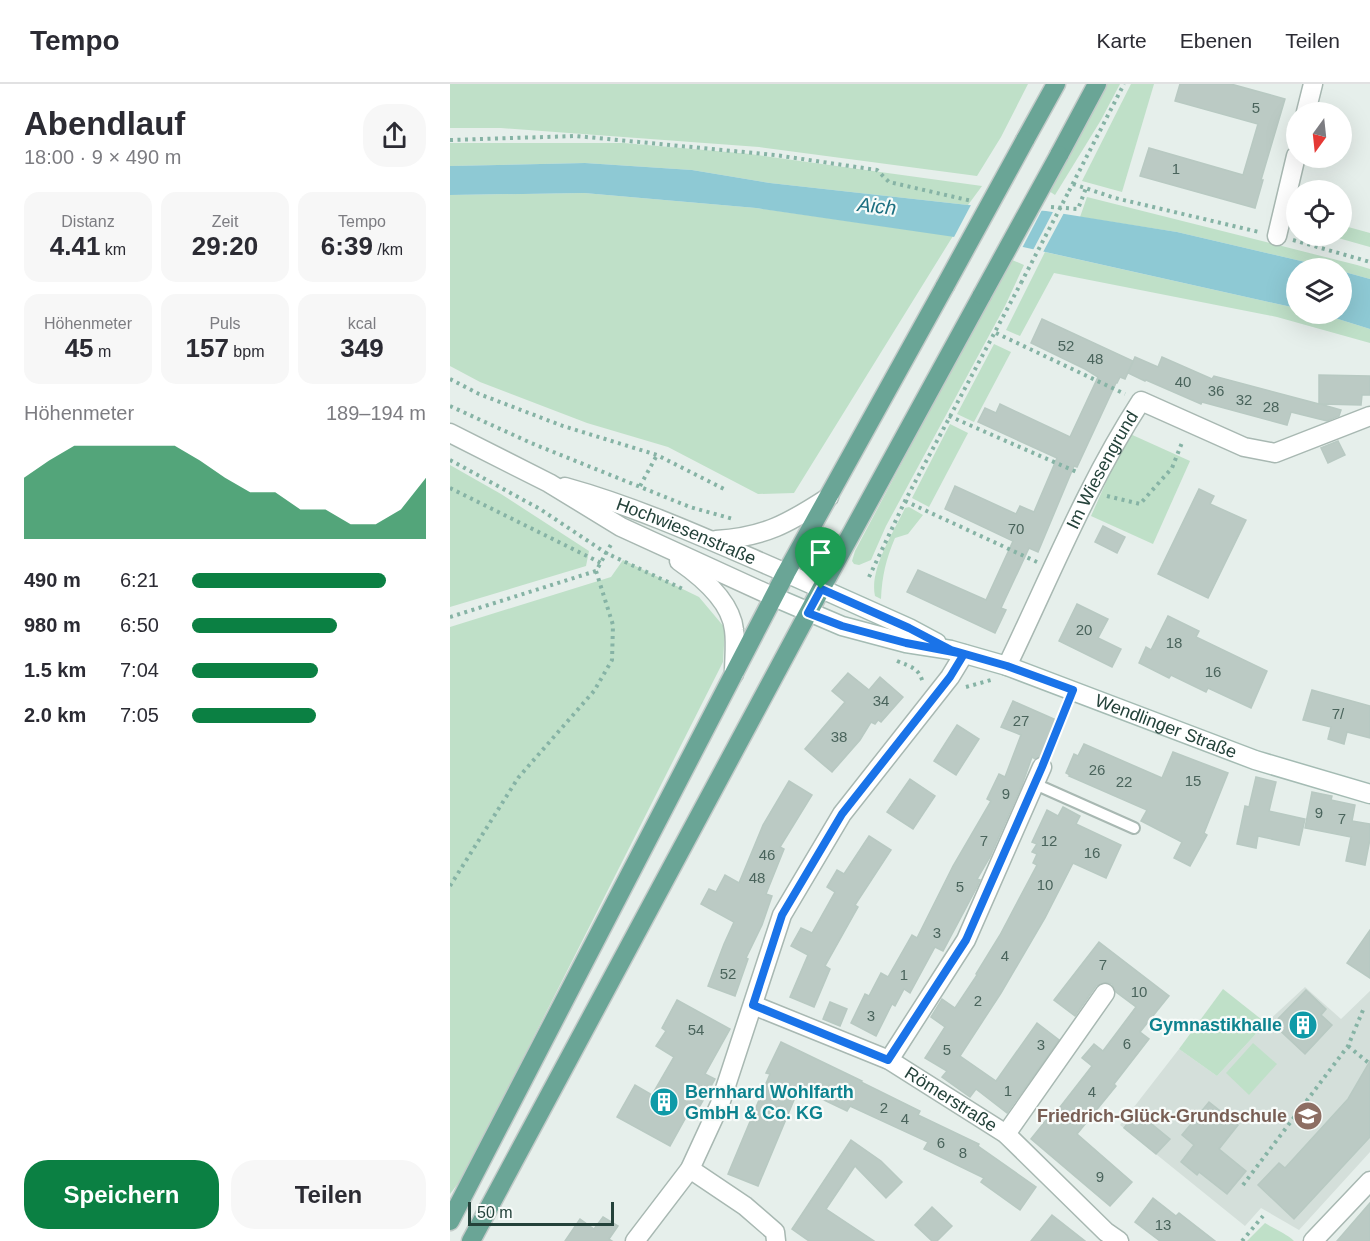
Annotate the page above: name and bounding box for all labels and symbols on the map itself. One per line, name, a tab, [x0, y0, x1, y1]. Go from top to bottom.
house number: 5	[1252, 99, 1260, 116]
north arrow	[1286, 102, 1352, 168]
house number: 1	[1172, 160, 1180, 177]
water label: Aich	[856, 193, 897, 219]
house number: 52	[1058, 337, 1074, 354]
house number: 48	[1087, 350, 1103, 367]
house number: 40	[1175, 373, 1191, 390]
house number: 36	[1208, 382, 1224, 399]
house number: 32	[1236, 391, 1252, 408]
house number: 28	[1263, 398, 1279, 415]
street label: Im Wiesengrund	[1062, 407, 1142, 532]
street label: Hochwiesenstraße	[614, 494, 759, 569]
house number: 70	[1008, 520, 1024, 537]
pin	[795, 527, 846, 589]
house number: 20	[1076, 621, 1092, 638]
house number: 18	[1166, 634, 1182, 651]
house number: 16	[1205, 663, 1221, 680]
street label: Wendlinger Straße	[1092, 690, 1240, 762]
house number: 34	[873, 692, 889, 709]
house number: 7/	[1332, 705, 1345, 722]
house number: 27	[1013, 712, 1029, 729]
house number: 38	[831, 728, 847, 745]
house number: 26	[1089, 761, 1105, 778]
house number: 15	[1185, 772, 1201, 789]
house number: 22	[1116, 773, 1132, 790]
house number: 9	[1002, 785, 1010, 802]
house number: 9	[1315, 804, 1323, 821]
house number: 7	[1338, 810, 1346, 827]
house number: 7	[980, 832, 988, 849]
house number: 12	[1041, 832, 1057, 849]
house number: 16	[1084, 844, 1100, 861]
house number: 46	[759, 846, 775, 863]
house number: 48	[749, 869, 765, 886]
house number: 10	[1037, 876, 1053, 893]
house number: 5	[956, 878, 964, 895]
house number: 3	[933, 924, 941, 941]
house number: 4	[1001, 947, 1009, 964]
house number: 7	[1099, 956, 1107, 973]
house number: 52	[720, 965, 736, 982]
house number: 1	[900, 966, 908, 983]
house number: 10	[1131, 983, 1147, 1000]
house number: 2	[974, 992, 982, 1009]
house number: 3	[867, 1007, 875, 1024]
building icon: Gymnastikhalle	[1287, 1009, 1319, 1041]
place label: Gymnastikhalle	[1149, 1015, 1282, 1035]
house number: 54	[688, 1021, 704, 1038]
house number: 6	[1123, 1035, 1131, 1052]
house number: 3	[1037, 1036, 1045, 1053]
house number: 5	[943, 1041, 951, 1058]
street label: Römerstraße	[901, 1063, 1001, 1136]
place label: Bernhard Wohlfarth GmbH & Co. KG	[685, 1082, 854, 1123]
house number: 1	[1004, 1082, 1012, 1099]
house number: 4	[1088, 1083, 1096, 1100]
building icon: Bernhard Wohlfarth GmbH & Co. KG	[648, 1086, 680, 1118]
house number: 2	[880, 1099, 888, 1116]
school or university icon: Friedrich-Glück-Grundschule	[1292, 1100, 1324, 1132]
place label: Friedrich-Glück-Grundschule	[1037, 1106, 1287, 1126]
house number: 4	[901, 1110, 909, 1127]
house number: 6	[937, 1134, 945, 1151]
house number: 8	[959, 1144, 967, 1161]
house number: 9	[1096, 1168, 1104, 1185]
scale bar	[468, 1199, 614, 1226]
house number: 13	[1155, 1216, 1171, 1233]

